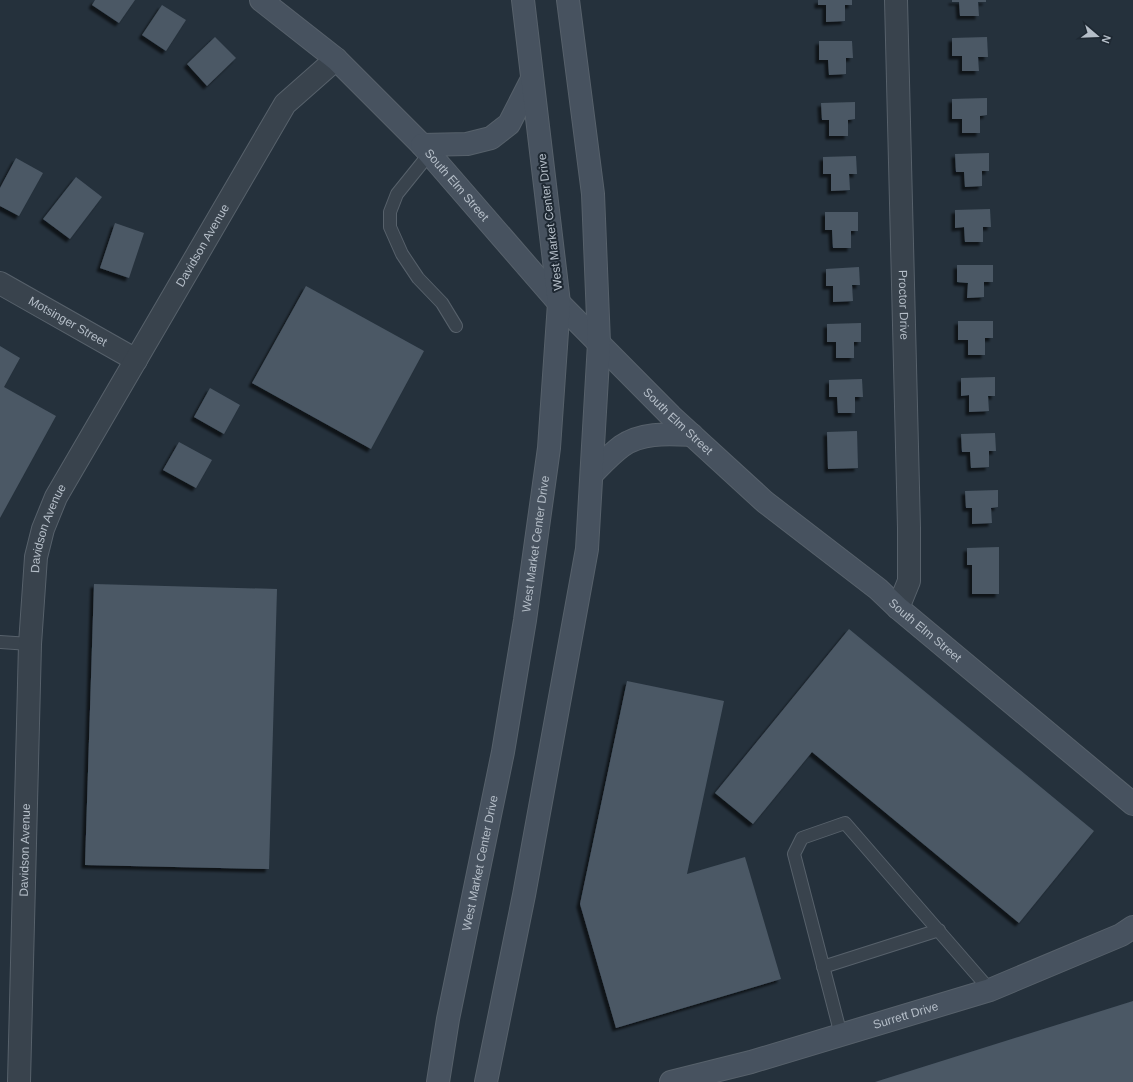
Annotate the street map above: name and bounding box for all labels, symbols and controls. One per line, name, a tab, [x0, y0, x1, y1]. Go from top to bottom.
north arrow	[1077, 16, 1117, 56]
text: N	[1099, 34, 1113, 45]
street label: South Elm Street	[422, 146, 492, 224]
street label: West Market Center Drive	[535, 152, 565, 291]
street label: Davidson Avenue	[173, 201, 232, 289]
street label: Proctor Drive	[896, 270, 911, 340]
street label: Motsinger Street	[26, 294, 110, 350]
street label: South Elm Street	[640, 385, 716, 458]
street label: West Market Center Drive	[519, 474, 552, 613]
street label: Davidson Avenue	[28, 481, 69, 573]
street label: South Elm Street	[886, 596, 965, 665]
street label: West Market Center Drive	[459, 794, 501, 932]
street label: Davidson Avenue	[17, 803, 33, 897]
street label: Surrett Drive	[871, 999, 940, 1032]

